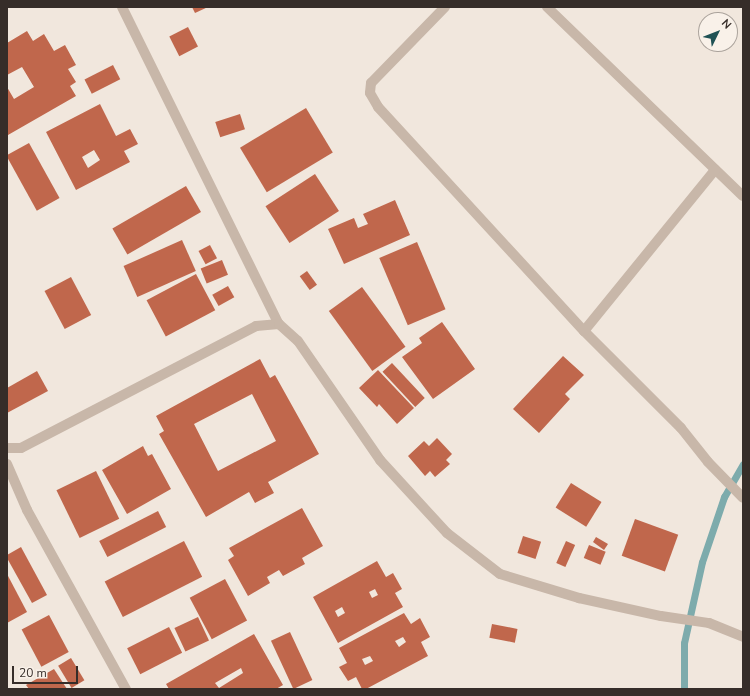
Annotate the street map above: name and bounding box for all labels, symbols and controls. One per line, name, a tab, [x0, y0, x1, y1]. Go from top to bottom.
north arrow	[698, 12, 738, 52]
text: N	[718, 16, 735, 32]
scale bar	[14, 658, 80, 684]
text: 20 m	[19, 665, 47, 681]

